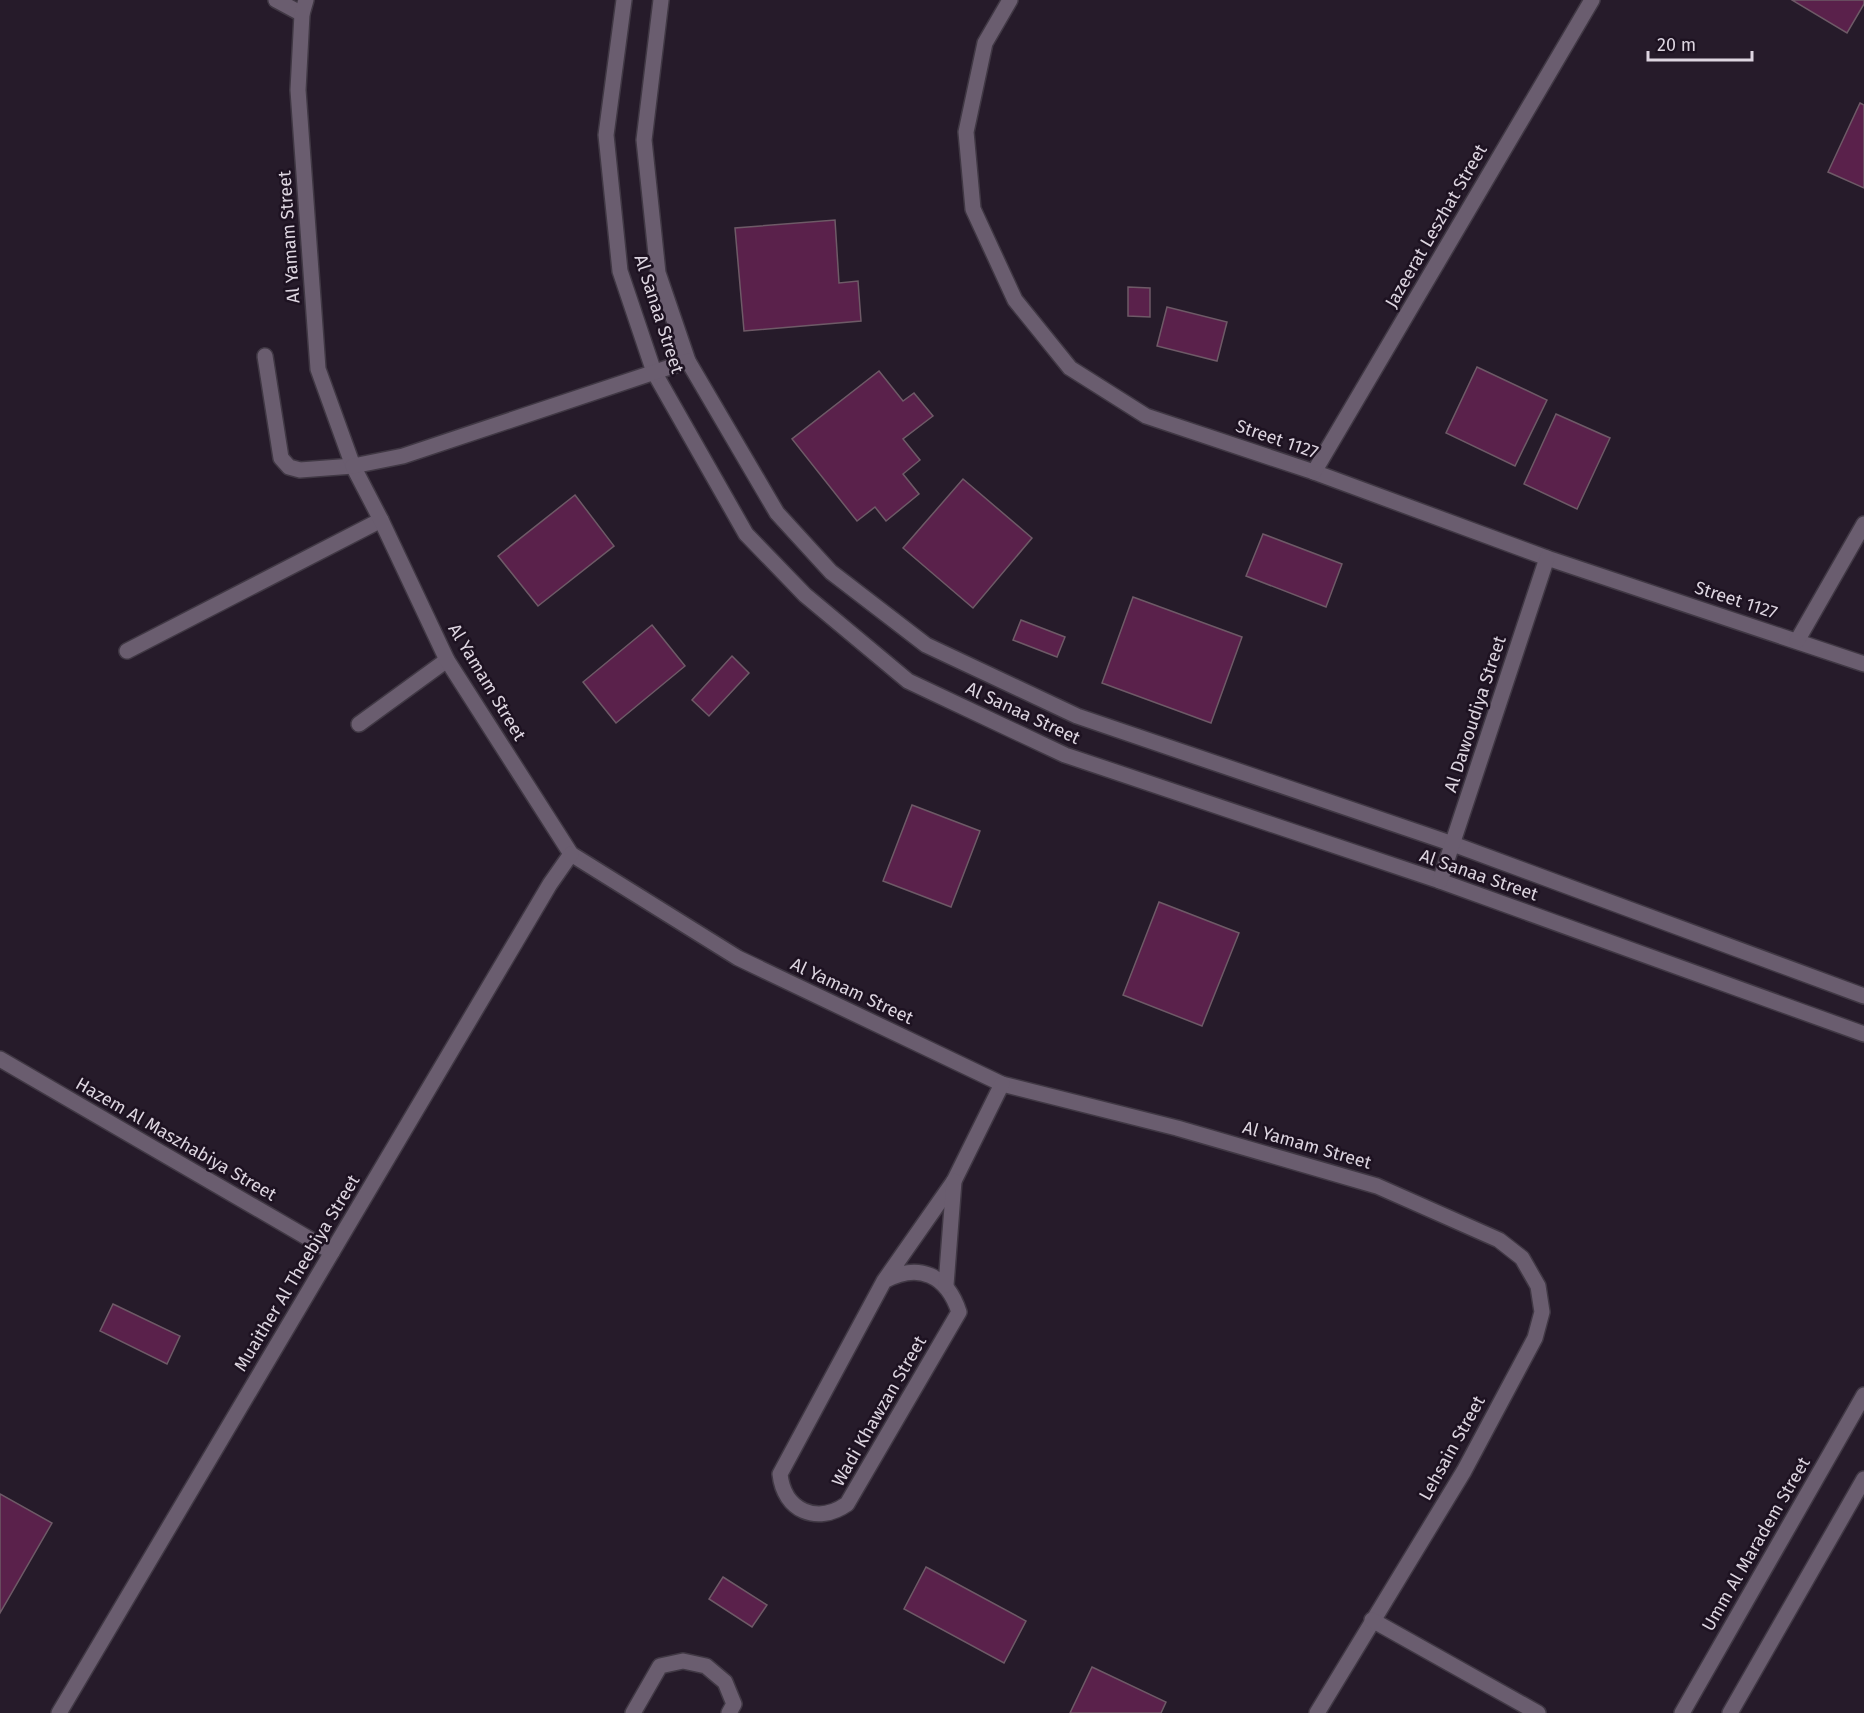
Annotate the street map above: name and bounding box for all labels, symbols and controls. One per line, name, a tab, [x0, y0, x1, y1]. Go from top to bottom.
scale bar	[1648, 24, 1752, 62]
text: 20 m	[1657, 34, 1696, 56]
street label: Jazeerat Leszhat Street	[1380, 140, 1492, 312]
street label: Al Yamam Street	[273, 169, 305, 304]
street label: Al Sanaa Street	[629, 252, 689, 377]
street label: Street 1127	[1233, 415, 1321, 463]
street label: Street 1127	[1692, 576, 1780, 624]
street label: Al Yamam Street	[443, 619, 531, 745]
street label: Al Dawoudiya Street	[1439, 633, 1511, 795]
street label: Al Sanaa Street	[962, 677, 1084, 749]
street label: Al Sanaa Street	[1417, 844, 1541, 906]
street label: Al Yamam Street	[787, 953, 917, 1029]
street label: Hazem Al Maszhabiya Street	[72, 1072, 281, 1206]
street label: Al Yamam Street	[1240, 1116, 1374, 1174]
street label: Muaither Al Theebiya Street	[230, 1170, 365, 1375]
street label: Wadi Khawzan Street	[827, 1331, 931, 1490]
street label: Lehsain Street	[1414, 1391, 1490, 1504]
street label: Umm Al Maradem Street	[1697, 1453, 1815, 1635]

